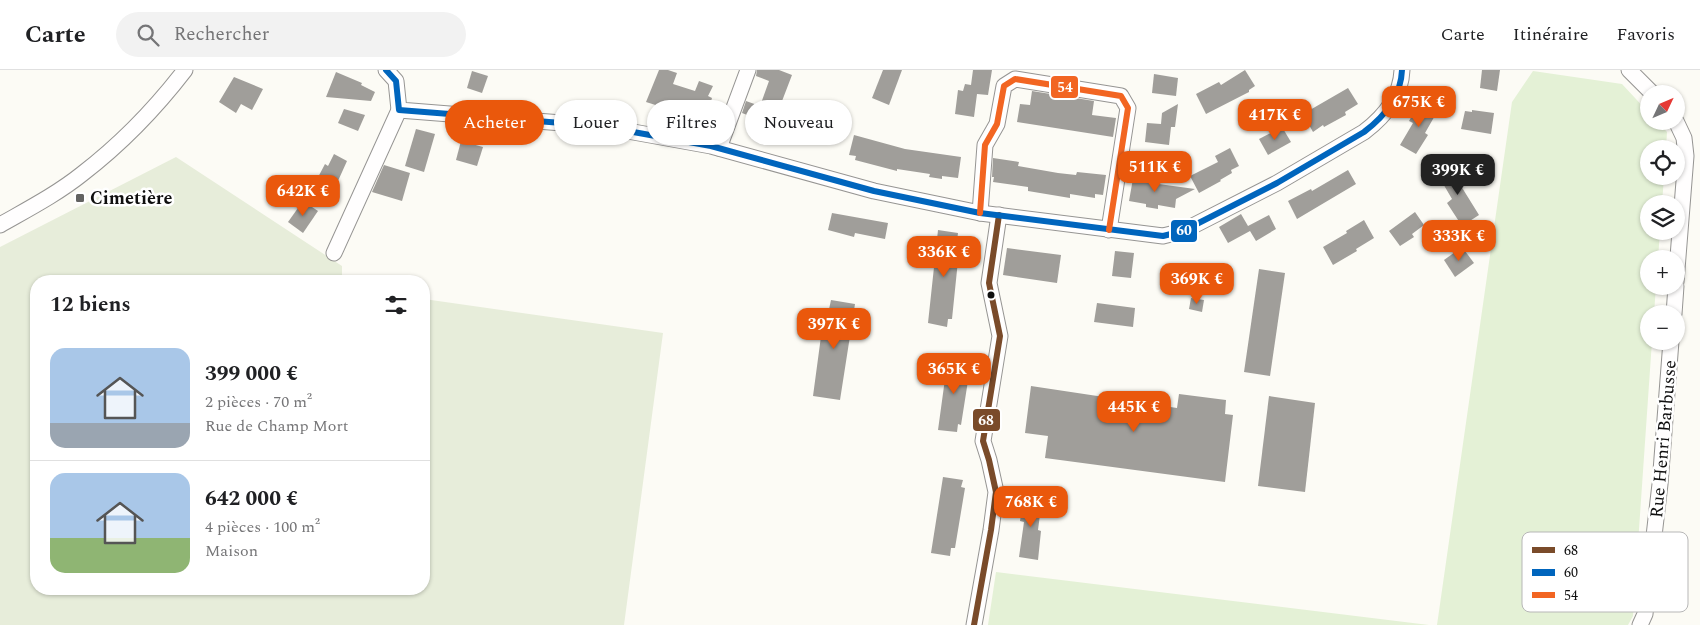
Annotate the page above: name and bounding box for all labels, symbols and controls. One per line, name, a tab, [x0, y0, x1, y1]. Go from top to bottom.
search box	[116, 12, 466, 57]
text: Carte	[25, 17, 86, 53]
text: Rechercher	[174, 20, 269, 49]
icon: search	[134, 21, 162, 49]
text: Carte	[1441, 21, 1485, 48]
text: Itinéraire	[1513, 21, 1589, 48]
text: Favoris	[1617, 21, 1675, 48]
line badge: 54	[1050, 75, 1079, 99]
text: 54	[1057, 77, 1073, 98]
pin: 675K €	[1378, 85, 1460, 128]
north arrow	[1640, 85, 1685, 130]
map controls	[1640, 85, 1685, 350]
text: 675K €	[1393, 90, 1445, 114]
pin: 417K €	[1234, 98, 1316, 141]
chip: Acheter	[445, 100, 544, 145]
chip: Louer	[554, 100, 637, 145]
chip: Filtres	[647, 100, 735, 145]
chip: Nouveau	[745, 100, 852, 145]
text: 417K €	[1249, 103, 1301, 127]
button: locate	[1640, 140, 1685, 185]
pin: 511K €	[1114, 150, 1196, 193]
pin: 399K €	[1417, 154, 1499, 196]
text: 511K €	[1129, 155, 1181, 179]
text: 399K €	[1432, 158, 1484, 182]
pin: 642K €	[262, 174, 344, 217]
text: 642K €	[277, 179, 329, 203]
place label: Cimetière	[90, 185, 172, 212]
marker: Cimetière	[74, 192, 86, 204]
button: layers	[1640, 195, 1685, 240]
line badge: 60	[1170, 219, 1198, 243]
text: 60	[1176, 220, 1192, 241]
pin: 333K €	[1418, 220, 1500, 262]
text: 333K €	[1433, 224, 1485, 248]
pin: 336K €	[903, 236, 985, 278]
text: 336K €	[918, 240, 970, 264]
button: +	[1640, 250, 1685, 295]
pin: 369K €	[1156, 262, 1238, 305]
text: 369K €	[1171, 267, 1223, 291]
text: 12 biens	[50, 289, 131, 321]
unlabelled marker	[986, 290, 996, 300]
icon: filters	[382, 291, 410, 319]
button: −	[1640, 305, 1685, 350]
pin: 397K €	[793, 308, 875, 350]
text: 397K €	[808, 312, 860, 336]
pin: 365K €	[913, 352, 995, 395]
text: 365K €	[928, 357, 980, 381]
text: 399 000 €	[205, 358, 298, 390]
street label: Rue Henri Barbusse	[1643, 359, 1684, 519]
icon: home	[90, 368, 150, 428]
text: 2 pièces · 70 m²	[205, 390, 312, 414]
pin: 445K €	[1093, 390, 1175, 433]
text: 445K €	[1108, 395, 1160, 419]
line badge: 68	[972, 408, 1001, 432]
text: 68	[978, 410, 994, 431]
text: Rue de Champ Mort	[205, 414, 349, 438]
text: 642 000 €	[205, 483, 298, 515]
pin: 768K €	[990, 486, 1072, 528]
text: 768K €	[1005, 490, 1057, 514]
icon: home	[90, 493, 150, 553]
text: 4 pièces · 100 m²	[205, 515, 320, 539]
legend	[1522, 532, 1688, 612]
text: Maison	[205, 539, 258, 563]
text: 68	[1564, 540, 1578, 561]
text: 60	[1564, 562, 1578, 583]
text: 54	[1564, 585, 1578, 606]

